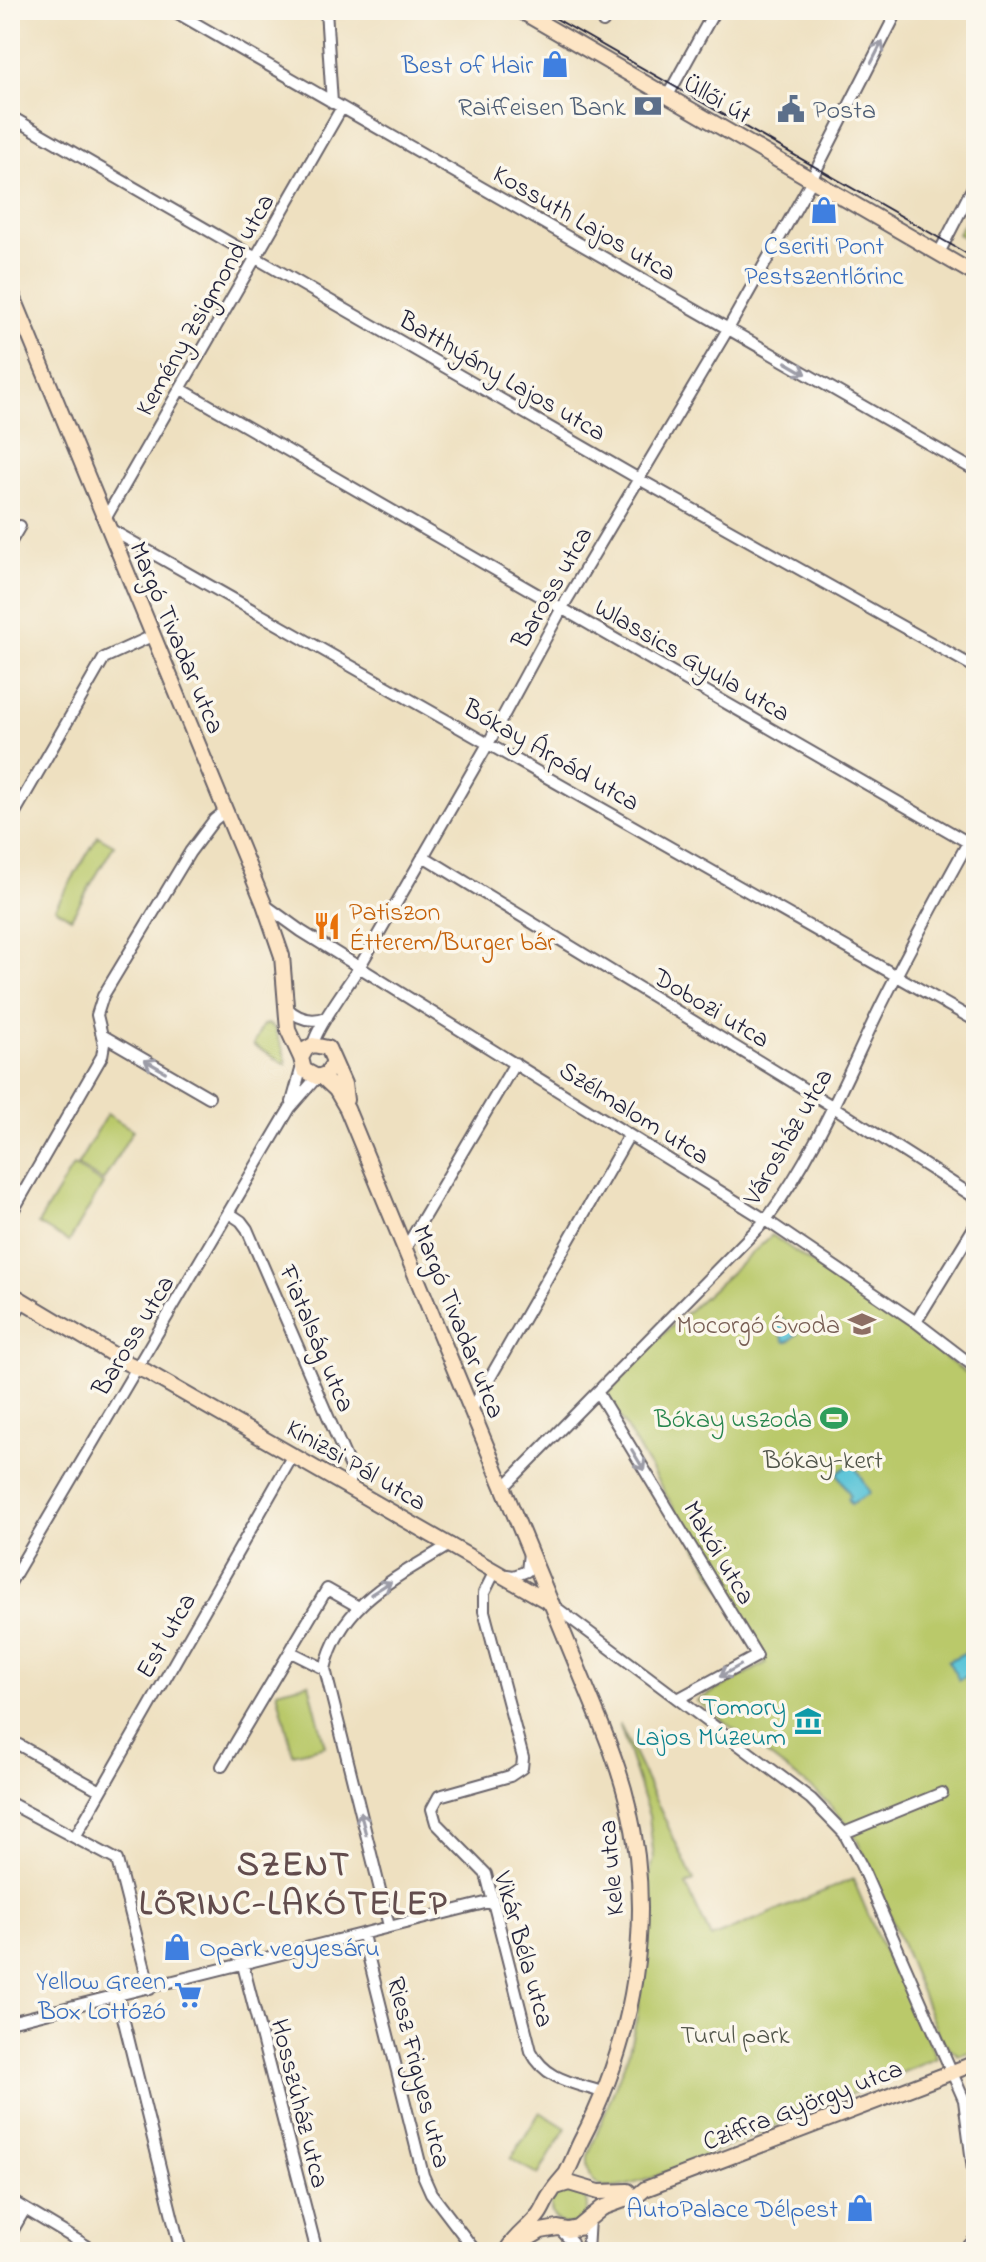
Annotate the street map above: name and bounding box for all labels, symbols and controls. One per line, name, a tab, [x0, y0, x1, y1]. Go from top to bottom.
one-way arrow	[869, 41, 885, 65]
place label: Best of Hair	[400, 48, 534, 86]
shop icon: Best of Hair	[540, 49, 570, 79]
street label: Üllői út	[675, 66, 758, 136]
place label: Raiffeisen Bank	[458, 90, 627, 128]
bank icon: Raiffeisen Bank	[633, 91, 663, 121]
place label: Posta	[813, 93, 876, 131]
public building icon: Posta	[776, 94, 806, 124]
street label: Kossuth Lajos utca	[485, 157, 682, 293]
street label: Kemény Zsigmond utca	[127, 187, 286, 424]
shop icon: Cseriti Pont Pestszentlőrinc	[809, 195, 839, 225]
place label: Cseriti Pont Pestszentlőrinc	[744, 229, 904, 297]
street label: Batthyány Lajos utca	[390, 302, 612, 453]
one-way arrow	[784, 360, 807, 376]
street label: Baross utca	[503, 520, 604, 657]
street label: Margó Tivadar utca	[118, 536, 233, 740]
street label: Wlassics Gyula utca	[586, 590, 797, 733]
street label: Bókay Árpád utca	[454, 690, 646, 823]
place label: Patiszon Étterem/Burger bár	[349, 895, 556, 963]
restaurant icon: Patiszon Étterem/Burger bár	[312, 911, 342, 941]
street label: Dobozi utca	[644, 959, 776, 1059]
street label: Szélmalom utca	[551, 1053, 716, 1176]
one-way arrow	[144, 1058, 167, 1074]
street label: Városház utca	[735, 1062, 844, 1214]
street label: Margó Tivadar utca	[401, 1220, 513, 1425]
street label: Fiatalság utca	[267, 1259, 363, 1419]
street label: Baross utca	[83, 1269, 186, 1405]
place label: Mocorgó Óvoda	[677, 1308, 840, 1346]
school or university icon: Mocorgó Óvoda	[847, 1309, 877, 1339]
place label: Bókay uszoda	[653, 1402, 812, 1440]
sports icon: Bókay uszoda	[819, 1403, 849, 1433]
street label: Kinizsi Pál utca	[278, 1411, 433, 1522]
park label: Bókay-kert	[762, 1443, 883, 1481]
one-way arrow	[630, 1448, 646, 1471]
street label: Makói utca	[672, 1494, 763, 1613]
one-way arrow	[369, 1580, 391, 1597]
street label: Est utca	[128, 1587, 207, 1686]
one-way arrow	[719, 1663, 743, 1679]
place label: Tomory Lajos Múzeum	[636, 1690, 786, 1758]
museum icon: Tomory Lajos Múzeum	[793, 1706, 823, 1736]
one-way arrow	[355, 1811, 370, 1837]
street label: Kele utca	[590, 1818, 636, 1917]
district label: SZENT LŐRINC-LAKÓTELEP	[139, 1842, 449, 1931]
street label: Vikár Béla utca	[481, 1866, 562, 2032]
place label: Opark vegyesáru	[199, 1931, 380, 1969]
shop icon: Opark vegyesáru	[162, 1932, 192, 1962]
place label: Yellow Green Box Lottózó	[36, 1964, 166, 2032]
street label: Riesz Frigyes utca	[375, 1973, 459, 2172]
supermarket icon: Yellow Green Box Lottózó	[173, 1980, 203, 2010]
street label: Hosszúház utca	[259, 2015, 337, 2192]
park label: Turul park	[680, 2018, 790, 2056]
street label: Cziffra György utca	[698, 2051, 908, 2162]
place label: AutoPalace Délpest	[626, 2192, 838, 2230]
shop icon: AutoPalace Délpest	[845, 2193, 875, 2223]

